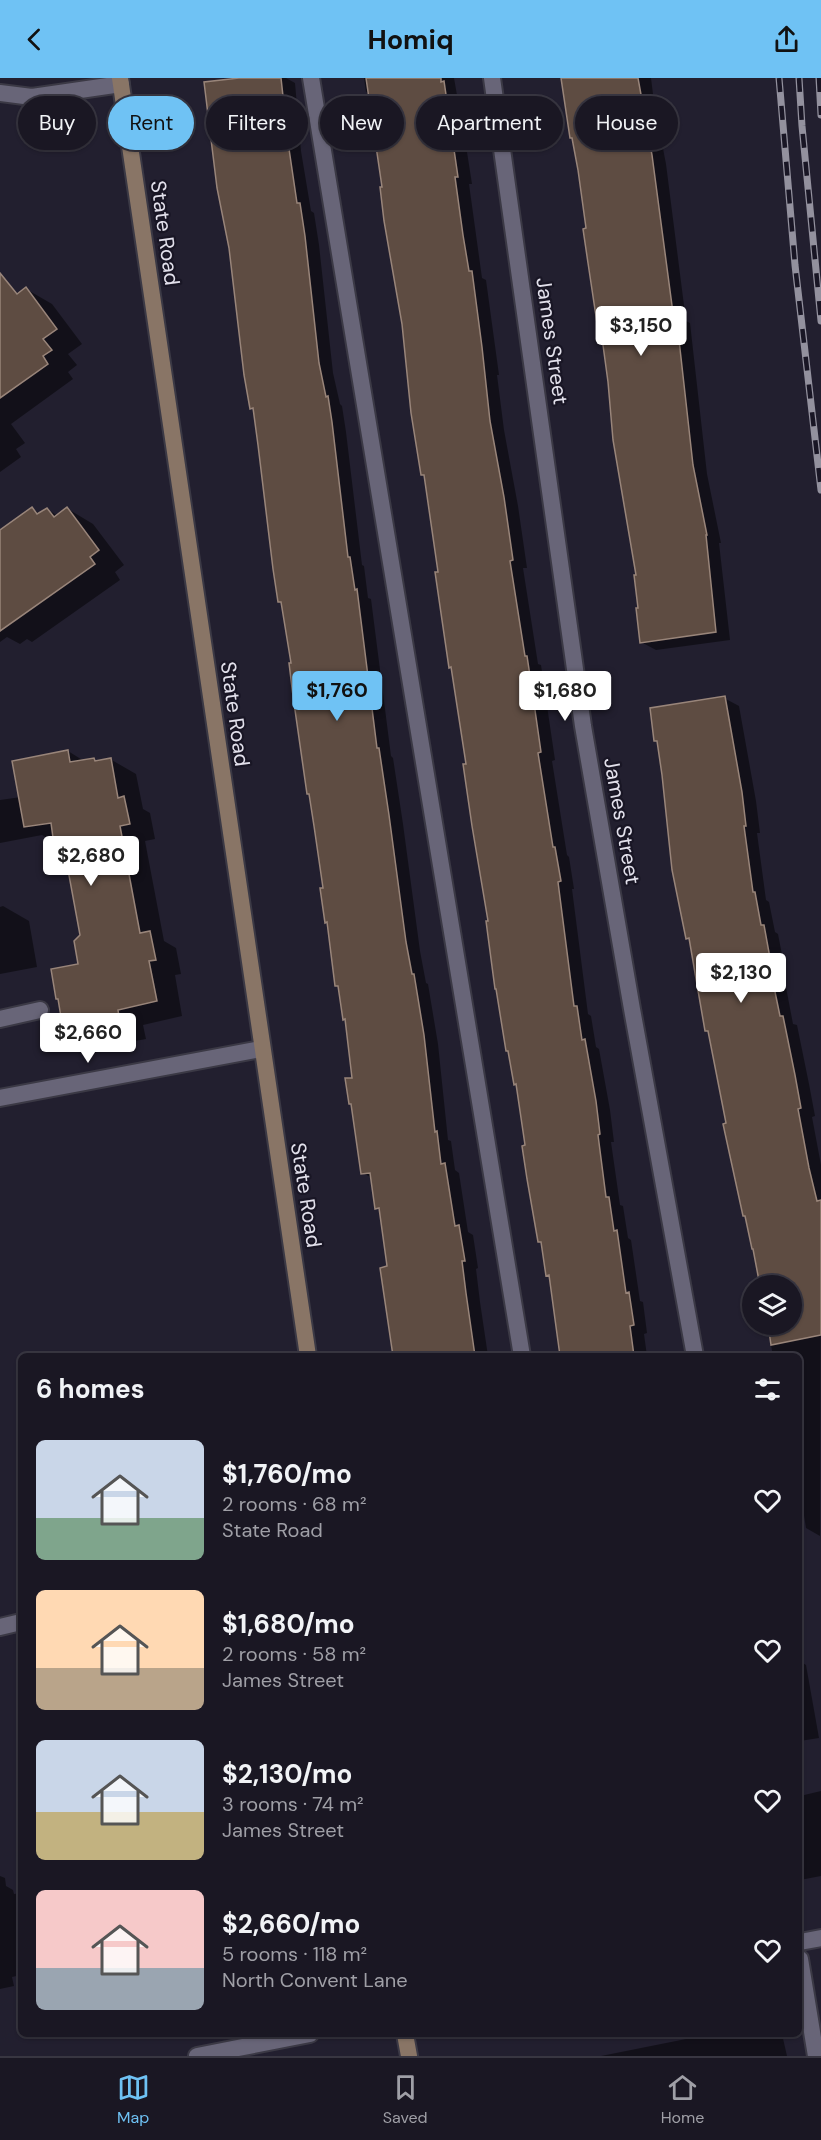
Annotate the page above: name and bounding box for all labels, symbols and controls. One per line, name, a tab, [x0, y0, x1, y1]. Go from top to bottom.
text: Homiq	[367, 22, 454, 57]
icon: back	[18, 23, 51, 56]
icon: share	[770, 23, 803, 56]
chip: Buy	[18, 96, 96, 150]
chip: Rent	[108, 96, 194, 150]
chip: Filters	[206, 96, 308, 150]
chip: New	[320, 96, 404, 150]
chip: Apartment	[416, 96, 563, 150]
chip: House	[575, 96, 678, 150]
street label: State Road	[144, 179, 186, 287]
street label: James Street	[529, 276, 575, 406]
pin: $3,150	[592, 306, 690, 357]
text: $3,150	[610, 312, 672, 338]
street label: State Road	[214, 660, 256, 768]
pin: $1,760	[288, 671, 386, 722]
pin: $1,680	[516, 671, 614, 722]
text: $1,760	[306, 677, 368, 703]
text: $1,680	[533, 677, 597, 703]
street label: James Street	[597, 755, 647, 887]
pin: $2,680	[42, 836, 140, 887]
text: $2,680	[57, 842, 125, 868]
pin: $2,130	[692, 953, 790, 1004]
text: $2,130	[710, 959, 772, 985]
pin: $2,660	[39, 1013, 137, 1064]
text: $2,660	[54, 1019, 122, 1045]
street label: State Road	[284, 1141, 328, 1249]
map controls	[742, 1275, 802, 1335]
button: layers	[742, 1275, 802, 1335]
text: 6 homes	[36, 1372, 144, 1406]
icon: filters	[751, 1373, 784, 1406]
text: $1,760/mo	[222, 1457, 352, 1491]
icon: home	[84, 1464, 156, 1536]
icon: heart	[751, 1484, 784, 1517]
text: 2 rooms · 68 m²	[222, 1491, 367, 1517]
text: State Road	[222, 1517, 323, 1543]
text: $1,680/mo	[222, 1607, 355, 1641]
icon: home	[84, 1614, 156, 1686]
icon: heart	[751, 1634, 784, 1667]
text: 2 rooms · 58 m²	[222, 1641, 366, 1667]
text: James Street	[222, 1667, 344, 1693]
text: $2,130/mo	[222, 1757, 352, 1791]
icon: home	[84, 1764, 156, 1836]
icon: heart	[751, 1784, 784, 1817]
text: 3 rooms · 74 m²	[222, 1791, 364, 1817]
text: James Street	[222, 1817, 344, 1843]
text: $2,660/mo	[222, 1907, 360, 1941]
icon: home	[84, 1914, 156, 1986]
icon: heart	[751, 1934, 784, 1967]
text: 5 rooms · 118 m²	[222, 1941, 367, 1967]
text: North Convent Lane	[222, 1967, 408, 1993]
tab: Map	[117, 2071, 150, 2128]
tab: Saved	[383, 2071, 428, 2128]
tab: Home	[661, 2071, 704, 2128]

